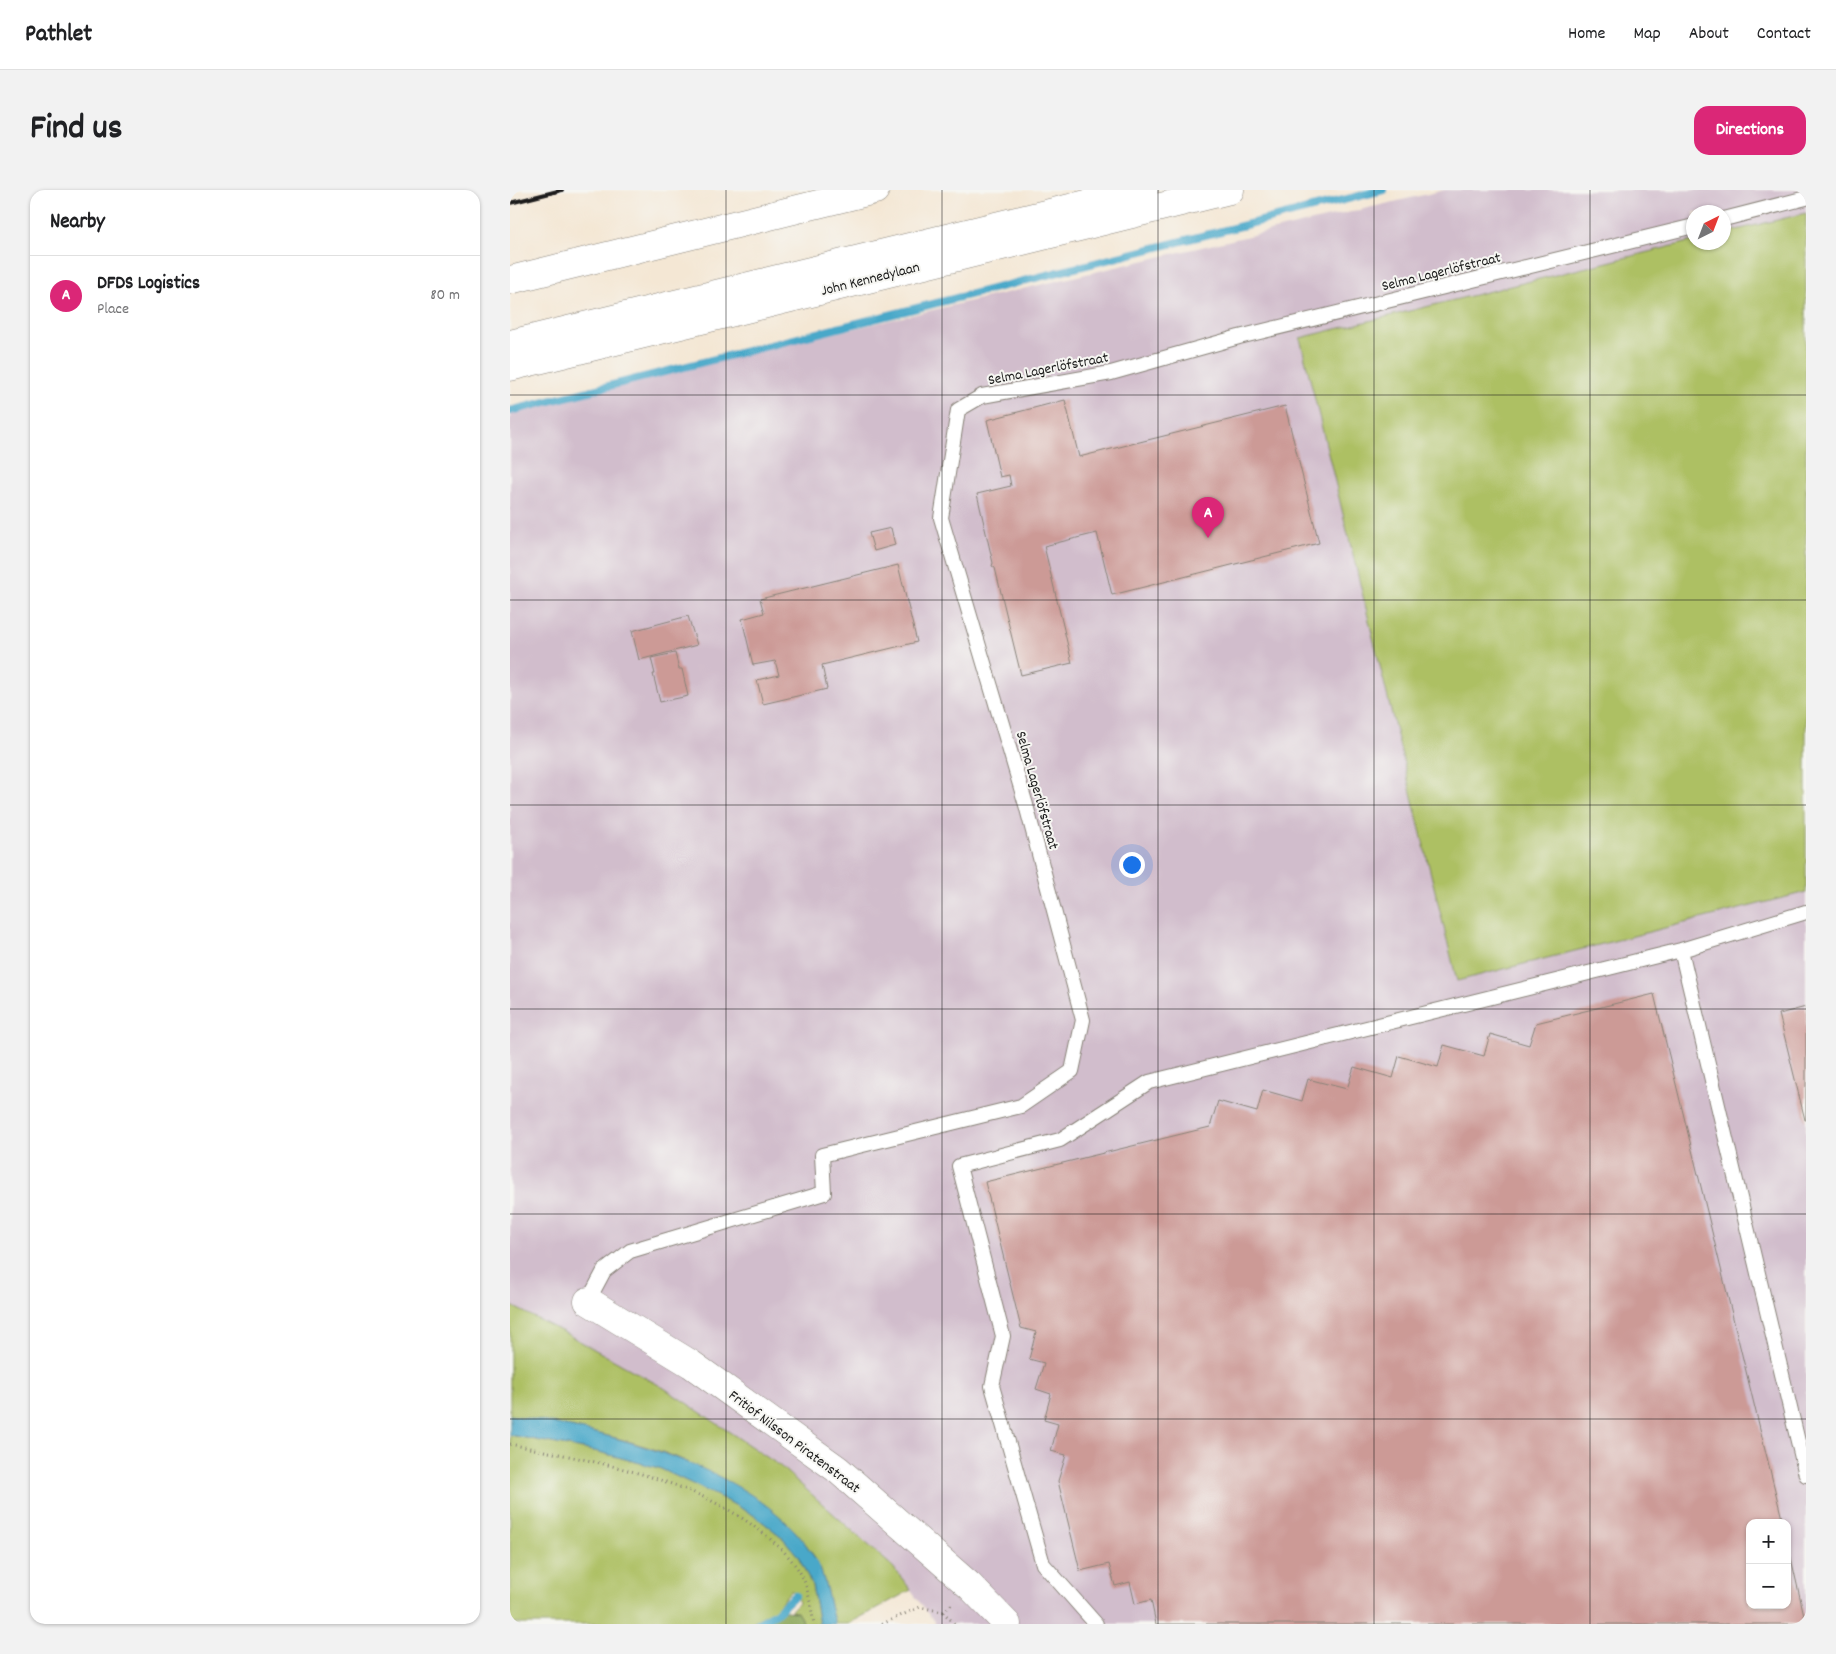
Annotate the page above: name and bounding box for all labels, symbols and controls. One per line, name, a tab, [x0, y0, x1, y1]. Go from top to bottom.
text: Pathlet	[25, 18, 92, 52]
text: Home	[1568, 22, 1605, 47]
text: Map	[1633, 22, 1661, 47]
text: About	[1689, 22, 1729, 47]
text: Contact	[1757, 22, 1811, 47]
text: Find us	[30, 105, 122, 155]
button: Directions	[1694, 106, 1806, 155]
north arrow	[1686, 205, 1731, 250]
text: Nearby	[50, 208, 105, 238]
street label: Selma Lagerlöfstraat	[1380, 247, 1504, 298]
street label: John Kennedylaan	[819, 257, 922, 303]
text: DFDS Logistics	[97, 271, 200, 298]
text: A	[62, 284, 70, 307]
text: 80 m	[430, 284, 460, 307]
text: Place	[97, 298, 129, 321]
street label: Selma Lagerlöfstraat	[986, 347, 1111, 392]
pin: A	[1192, 497, 1224, 538]
street label: Selma Lagerlöfstraat	[1009, 729, 1064, 853]
your location	[1119, 852, 1145, 878]
street label: Fritiof Nilsson Piratenstraat	[723, 1386, 865, 1500]
map controls	[1746, 1519, 1791, 1609]
button: +	[1746, 1519, 1791, 1564]
button: −	[1746, 1564, 1791, 1609]

